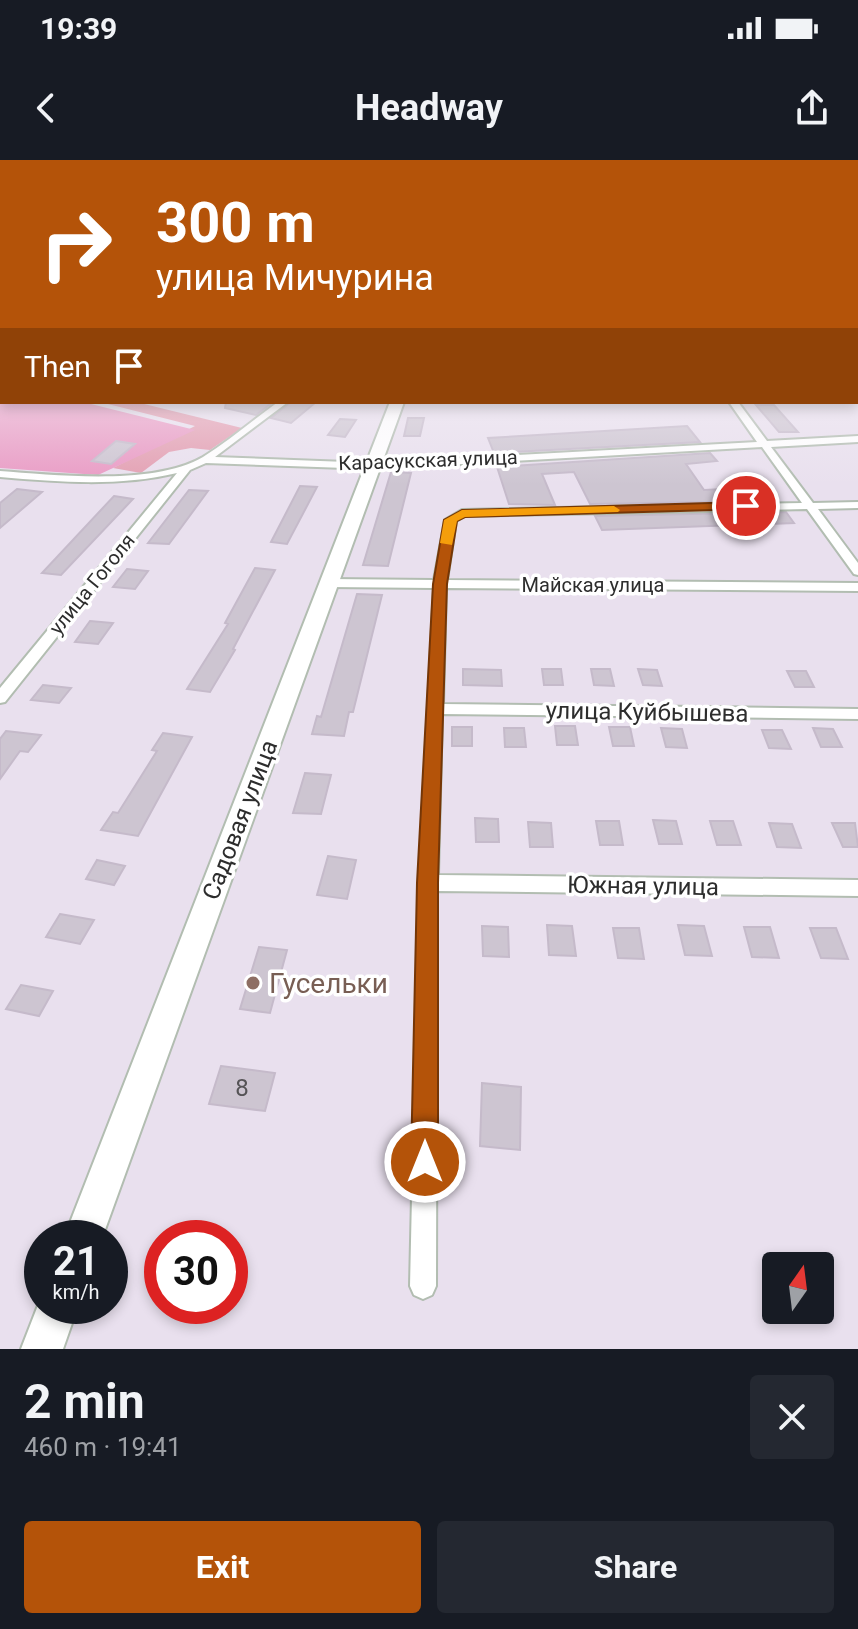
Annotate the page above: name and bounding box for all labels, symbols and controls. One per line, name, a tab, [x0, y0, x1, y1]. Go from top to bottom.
text: 19:39	[40, 11, 117, 46]
icon: back	[24, 86, 68, 130]
icon: share	[790, 86, 834, 130]
text: Headway	[355, 87, 503, 129]
text: 300 m	[156, 190, 315, 256]
icon: right	[24, 192, 128, 296]
text: улица Мичурина	[156, 257, 434, 299]
icon: arrive	[107, 344, 151, 388]
text: Then	[24, 349, 91, 384]
street label: Карасукская улица	[338, 445, 518, 475]
pin	[712, 472, 780, 540]
icon: arrive	[724, 484, 768, 528]
street label: улица Гоголя	[44, 529, 140, 639]
street label: Майская улица	[522, 573, 664, 597]
street label: улица Куйбышева	[545, 696, 749, 728]
street label: Садовая улица	[197, 736, 283, 904]
street label: Южная улица	[567, 871, 719, 901]
place label: Гусельки	[269, 967, 388, 1000]
marker: Гусельки	[244, 974, 262, 992]
house number: 8	[235, 1074, 249, 1102]
position arrow	[383, 1120, 467, 1204]
speed limit sign: 30	[144, 1220, 248, 1324]
text: 21	[53, 1238, 99, 1285]
north arrow	[762, 1252, 834, 1324]
map controls	[762, 1252, 834, 1324]
text: km/h	[53, 1280, 99, 1304]
text: 2 min	[24, 1373, 145, 1430]
button: close	[750, 1375, 834, 1459]
text: 460 m · 19:41	[24, 1432, 182, 1462]
button: Exit	[24, 1521, 421, 1613]
button: Share	[437, 1521, 834, 1613]

